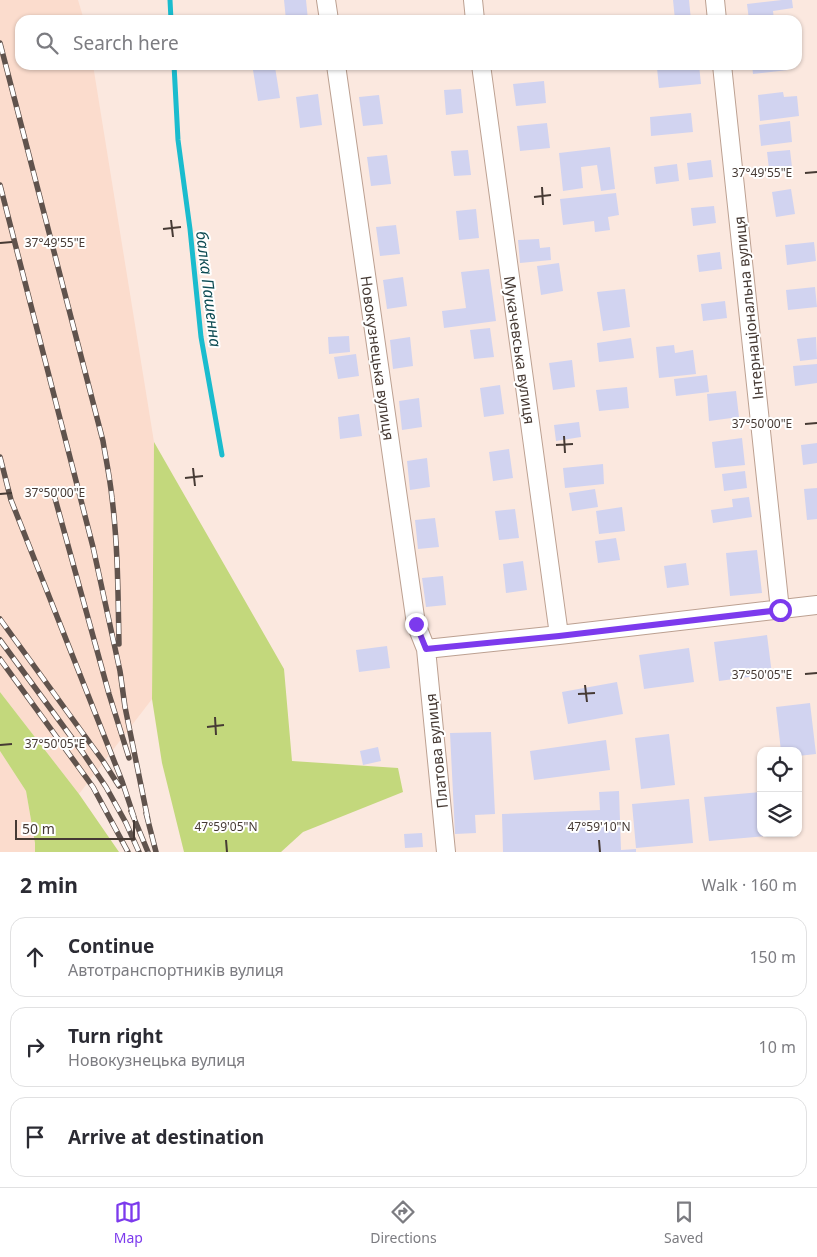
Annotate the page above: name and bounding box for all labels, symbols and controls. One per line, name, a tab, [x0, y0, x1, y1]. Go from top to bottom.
search box	[15, 15, 802, 70]
icon: search	[33, 29, 61, 57]
text: Search here	[73, 30, 179, 56]
text: 37°49'55"E	[732, 164, 792, 181]
street label: Інтернаціональна вулиця	[728, 215, 768, 401]
water label: балка Пашенна	[191, 230, 227, 348]
text: 37°49'55"E	[25, 234, 85, 251]
street label: Новокузнецька вулиця	[357, 274, 399, 442]
street label: Мукачевська вулиця	[500, 275, 540, 425]
text: 37°50'00"E	[732, 415, 792, 432]
text: 37°50'00"E	[25, 484, 85, 501]
route start	[769, 599, 792, 622]
route end	[405, 613, 428, 636]
text: 37°50'05"E	[732, 666, 792, 683]
street label: Платова вулиця	[420, 692, 452, 810]
text: 37°50'05"E	[25, 735, 85, 752]
map controls	[757, 747, 802, 837]
button: locate	[757, 747, 802, 792]
button: layers	[757, 792, 802, 837]
scale bar	[15, 817, 135, 840]
text: 47°59'05"N	[194, 818, 258, 835]
text: 47°59'10"N	[567, 818, 631, 835]
text: 50 m	[22, 819, 55, 838]
text: 2 min	[20, 871, 78, 899]
text: Walk · 160 m	[702, 874, 797, 896]
text: Continue	[68, 933, 154, 959]
icon: ahead	[21, 943, 49, 971]
text: 150 m	[749, 946, 796, 968]
text: Автотранспортників вулиця	[68, 959, 284, 981]
text: Turn right	[68, 1023, 163, 1049]
icon: right	[21, 1033, 49, 1061]
text: 10 m	[759, 1036, 796, 1058]
text: Новокузнецька вулиця	[68, 1049, 245, 1071]
icon: arrive	[21, 1123, 49, 1151]
text: Arrive at destination	[68, 1124, 264, 1150]
tab: Map	[114, 1198, 143, 1247]
tab: Directions	[370, 1198, 437, 1247]
tab: Saved	[664, 1198, 703, 1247]

